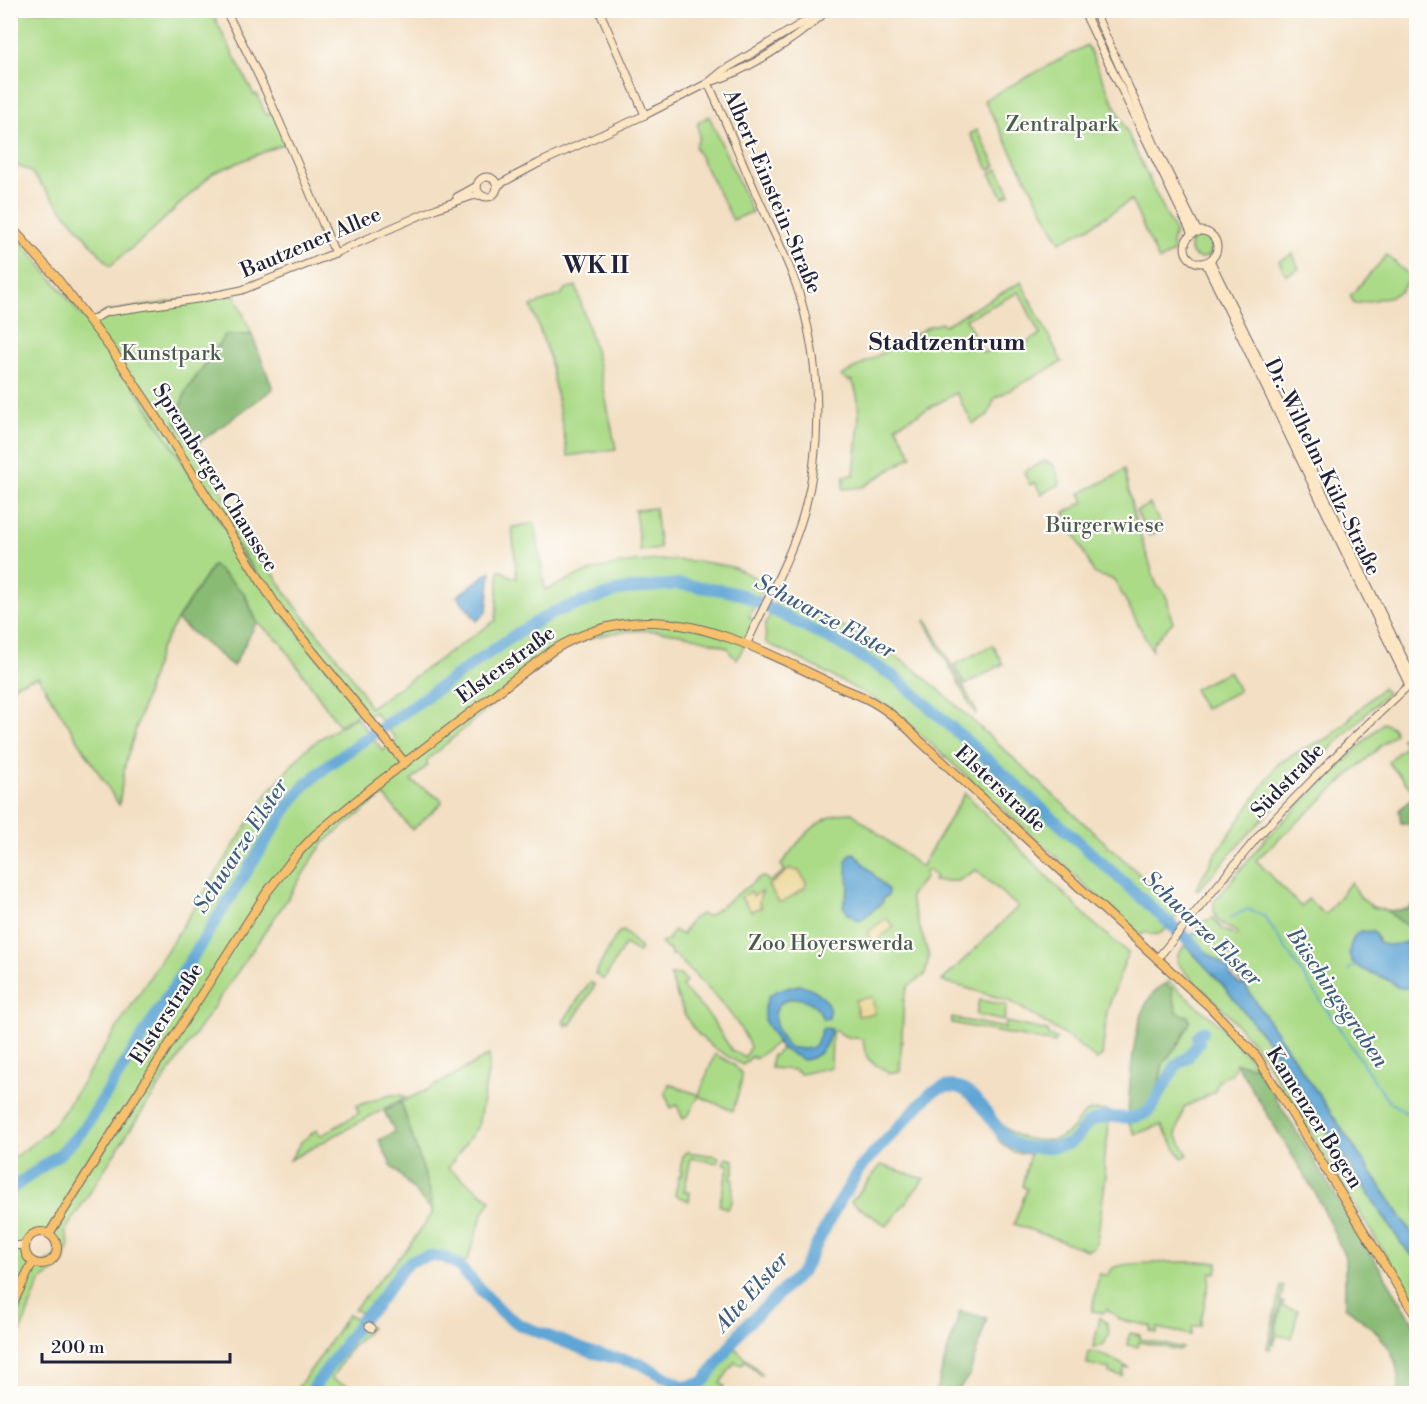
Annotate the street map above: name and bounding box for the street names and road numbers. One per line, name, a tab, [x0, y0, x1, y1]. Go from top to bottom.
street label: Albert-Einstein-Straße	[717, 85, 827, 298]
street label: Bautzener Allee	[236, 202, 385, 285]
street label: Dr.-Wilhelm-Külz-Straße	[1258, 354, 1386, 580]
street label: Spremberger Chaussee	[146, 379, 284, 577]
street label: Elsterstraße	[451, 620, 561, 710]
street label: Südstraße	[1246, 738, 1330, 824]
street label: Elsterstraße	[949, 740, 1051, 838]
street label: Elsterstraße	[125, 958, 209, 1070]
street label: Kamenzer Bogen	[1260, 1042, 1368, 1194]

